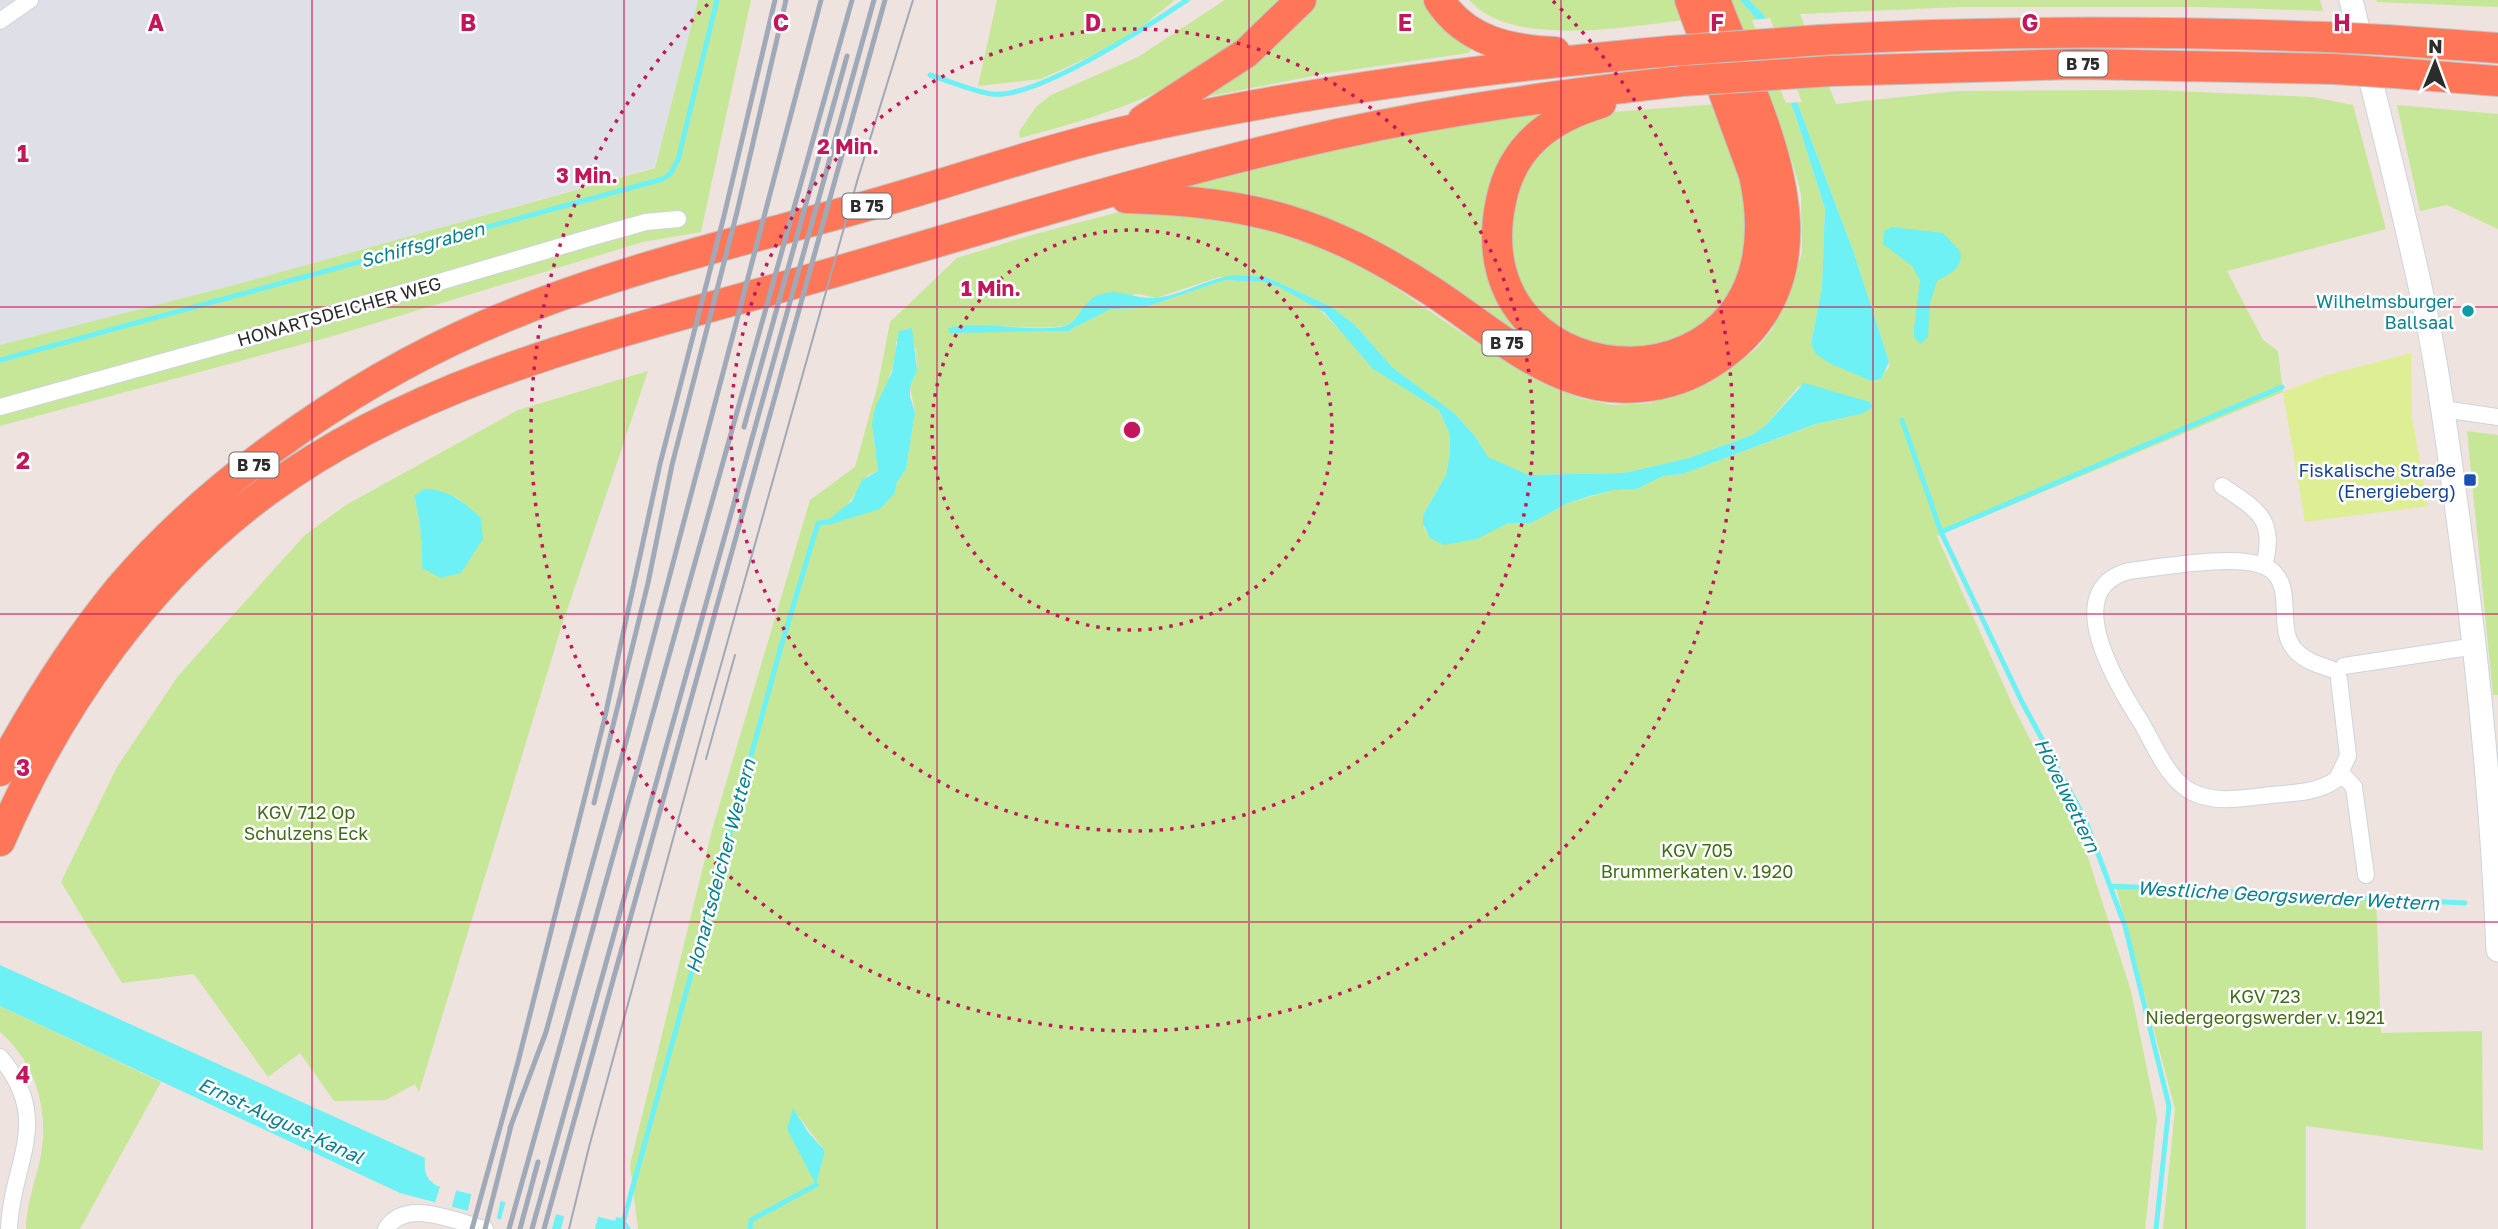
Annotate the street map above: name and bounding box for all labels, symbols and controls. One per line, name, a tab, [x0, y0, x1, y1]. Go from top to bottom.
text: A	[148, 8, 165, 36]
text: B	[460, 8, 476, 36]
text: C	[773, 8, 789, 36]
text: D	[1085, 8, 1101, 36]
text: E	[1398, 8, 1412, 36]
text: F	[1710, 8, 1724, 36]
text: G	[2022, 8, 2038, 36]
text: H	[2333, 8, 2351, 36]
north arrow	[2400, 28, 2470, 98]
text: N	[2428, 34, 2443, 57]
road number: B 75	[2058, 52, 2108, 76]
text: 2 Min.	[817, 133, 879, 159]
text: 1	[17, 139, 29, 167]
text: 3 Min.	[556, 162, 618, 188]
road number: B 75	[842, 194, 892, 218]
water label: Schiffsgraben	[357, 216, 488, 272]
street label: HONARTSDEICHER WEG	[235, 271, 443, 351]
text: 1 Min.	[961, 275, 1021, 301]
place label: Wilhelmsburger Ballsaal	[2316, 290, 2454, 333]
marker: Wilhelmsburger Ballsaal	[2460, 303, 2476, 319]
road number: B 75	[1482, 330, 1532, 356]
centre of rings	[1120, 418, 1144, 442]
text: 2	[16, 446, 30, 474]
road number: B 75	[230, 452, 278, 478]
place label: Fiskalische Straße (Energieberg)	[2299, 459, 2456, 502]
marker: Fiskalische Straße (Energieberg)	[2462, 472, 2478, 488]
water label: Hövelwettern	[2030, 734, 2106, 857]
text: 3	[16, 753, 30, 781]
water label: Honartsdeicher Wettern	[680, 755, 760, 975]
park label: KGV 712 Op Schulzens Eck	[244, 801, 368, 844]
park label: KGV 705 Brummerkaten v. 1920	[1601, 839, 1793, 882]
water label: Westliche Georgswerder Wettern	[2137, 876, 2441, 914]
park label: KGV 723 Niedergeorgswerder v. 1921	[2145, 985, 2385, 1028]
text: 4	[16, 1060, 30, 1088]
water label: Ernst-August-Kanal	[195, 1072, 368, 1169]

